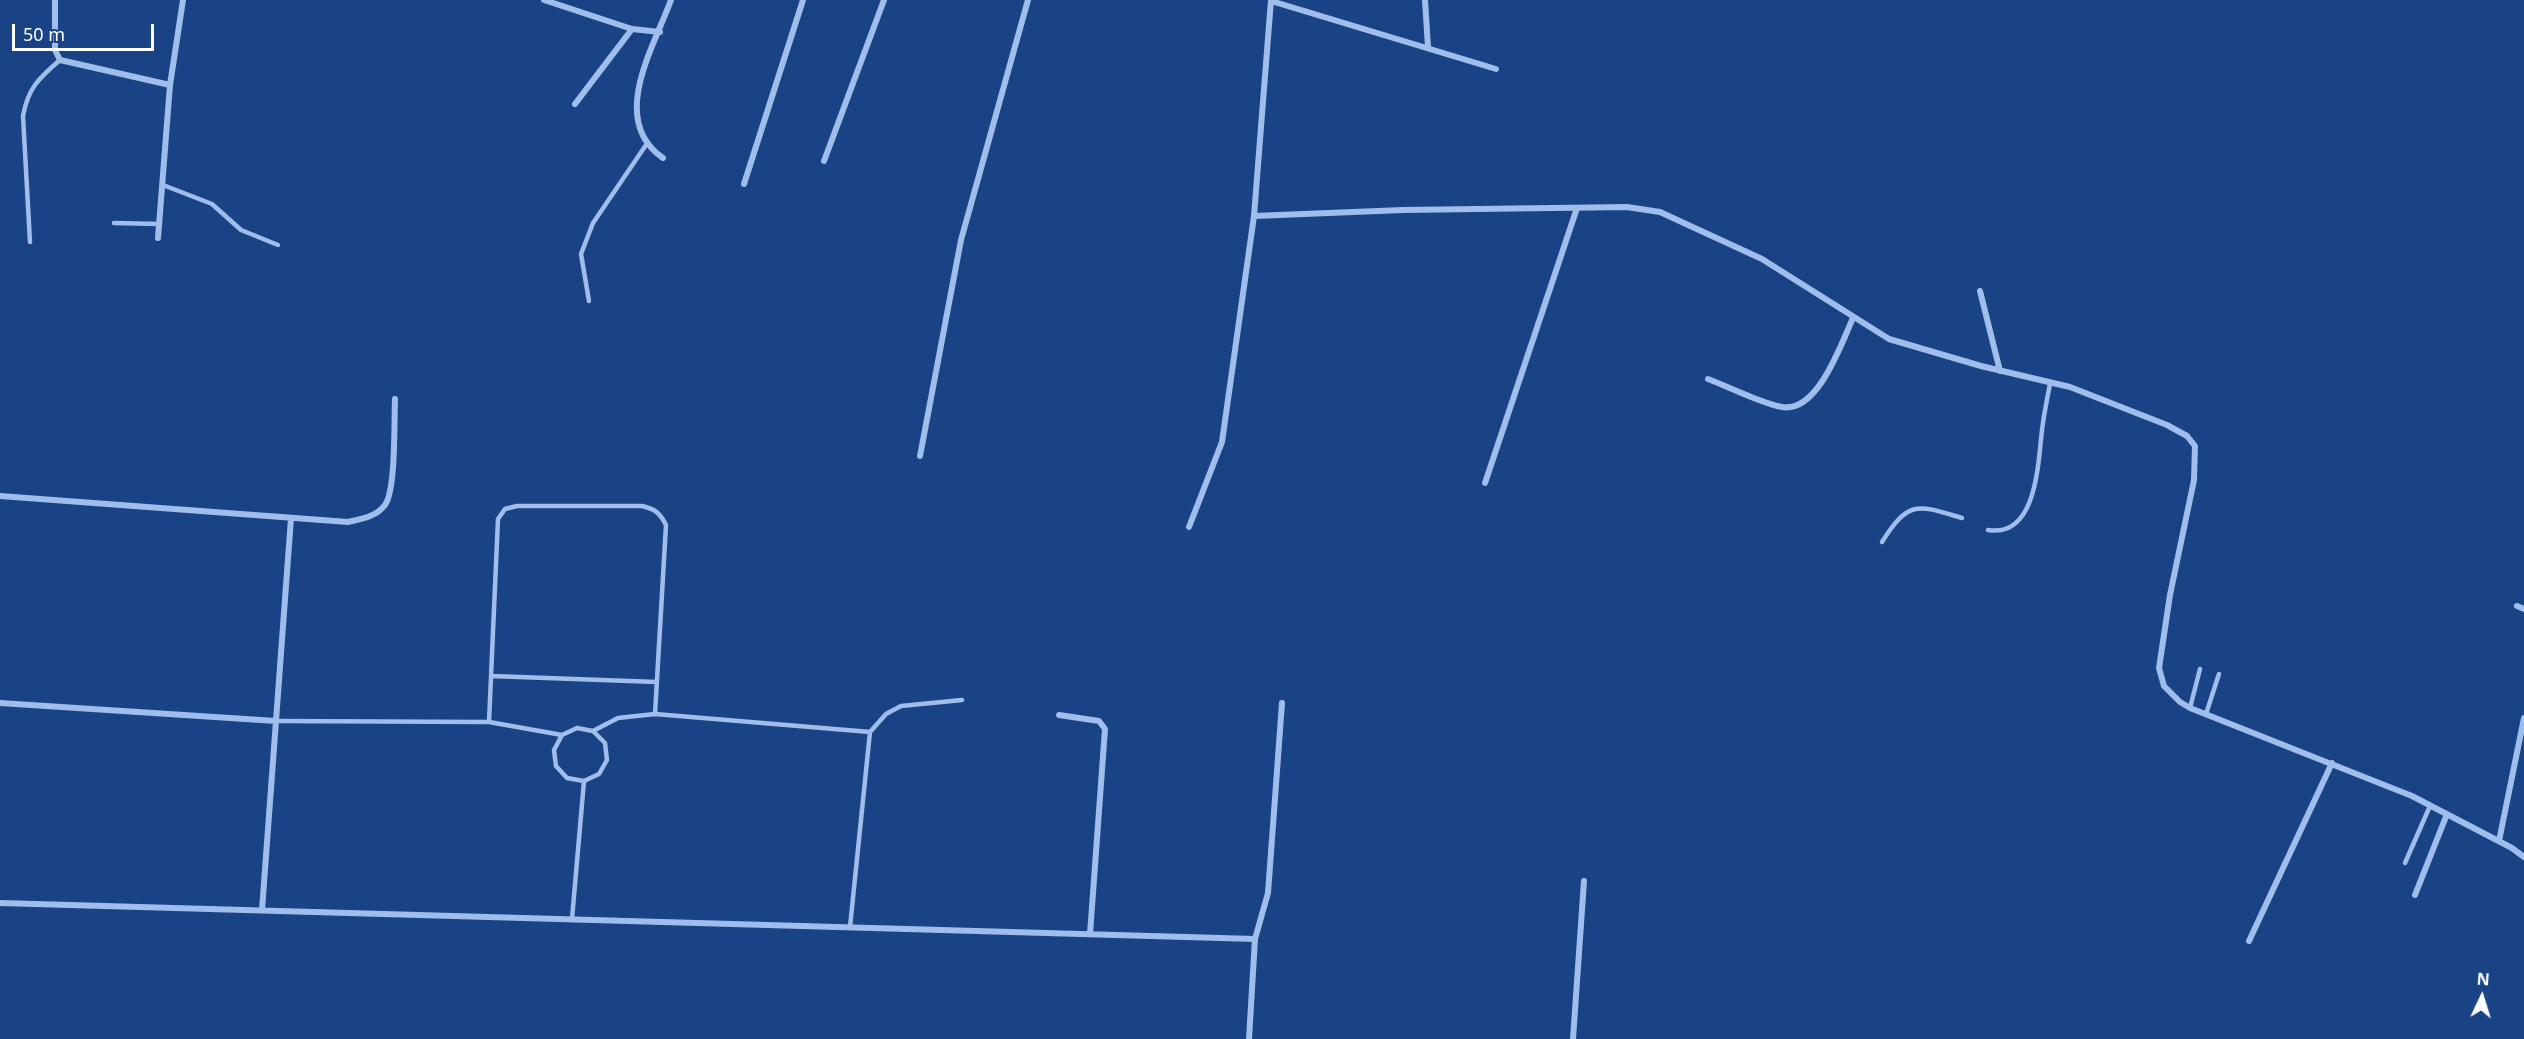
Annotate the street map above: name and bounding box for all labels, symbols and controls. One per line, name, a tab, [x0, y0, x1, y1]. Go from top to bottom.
scale bar	[15, 12, 158, 50]
text: 50 m	[23, 22, 65, 46]
north arrow	[2452, 967, 2512, 1027]
text: N	[2476, 968, 2491, 990]

